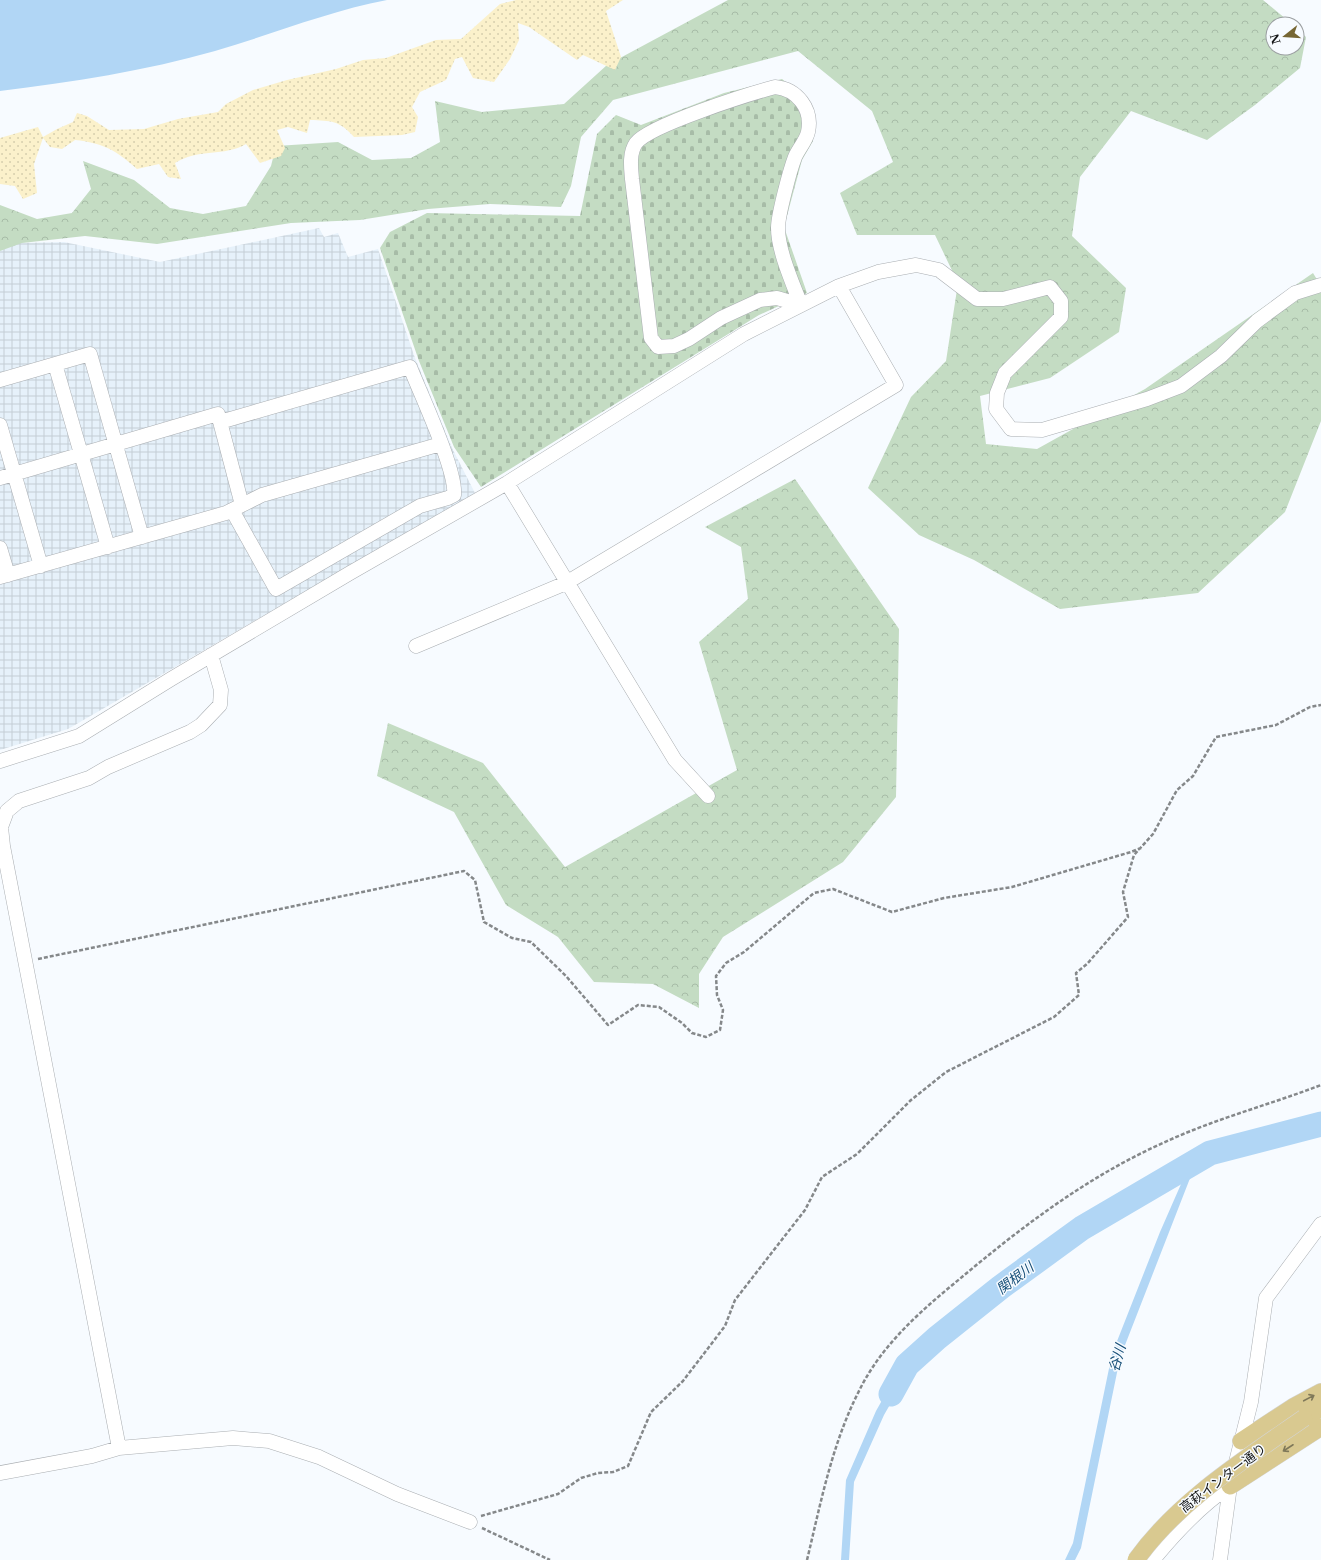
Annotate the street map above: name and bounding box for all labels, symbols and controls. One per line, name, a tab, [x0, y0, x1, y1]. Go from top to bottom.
north arrow	[1265, 16, 1305, 56]
text: N	[1267, 31, 1284, 46]
water label: 関根川	[993, 1257, 1039, 1298]
water label: 谷川	[1104, 1340, 1130, 1374]
one-way arrow	[1303, 1393, 1315, 1401]
street label: 高萩インター通り	[1176, 1440, 1270, 1516]
one-way arrow	[1282, 1444, 1294, 1452]

